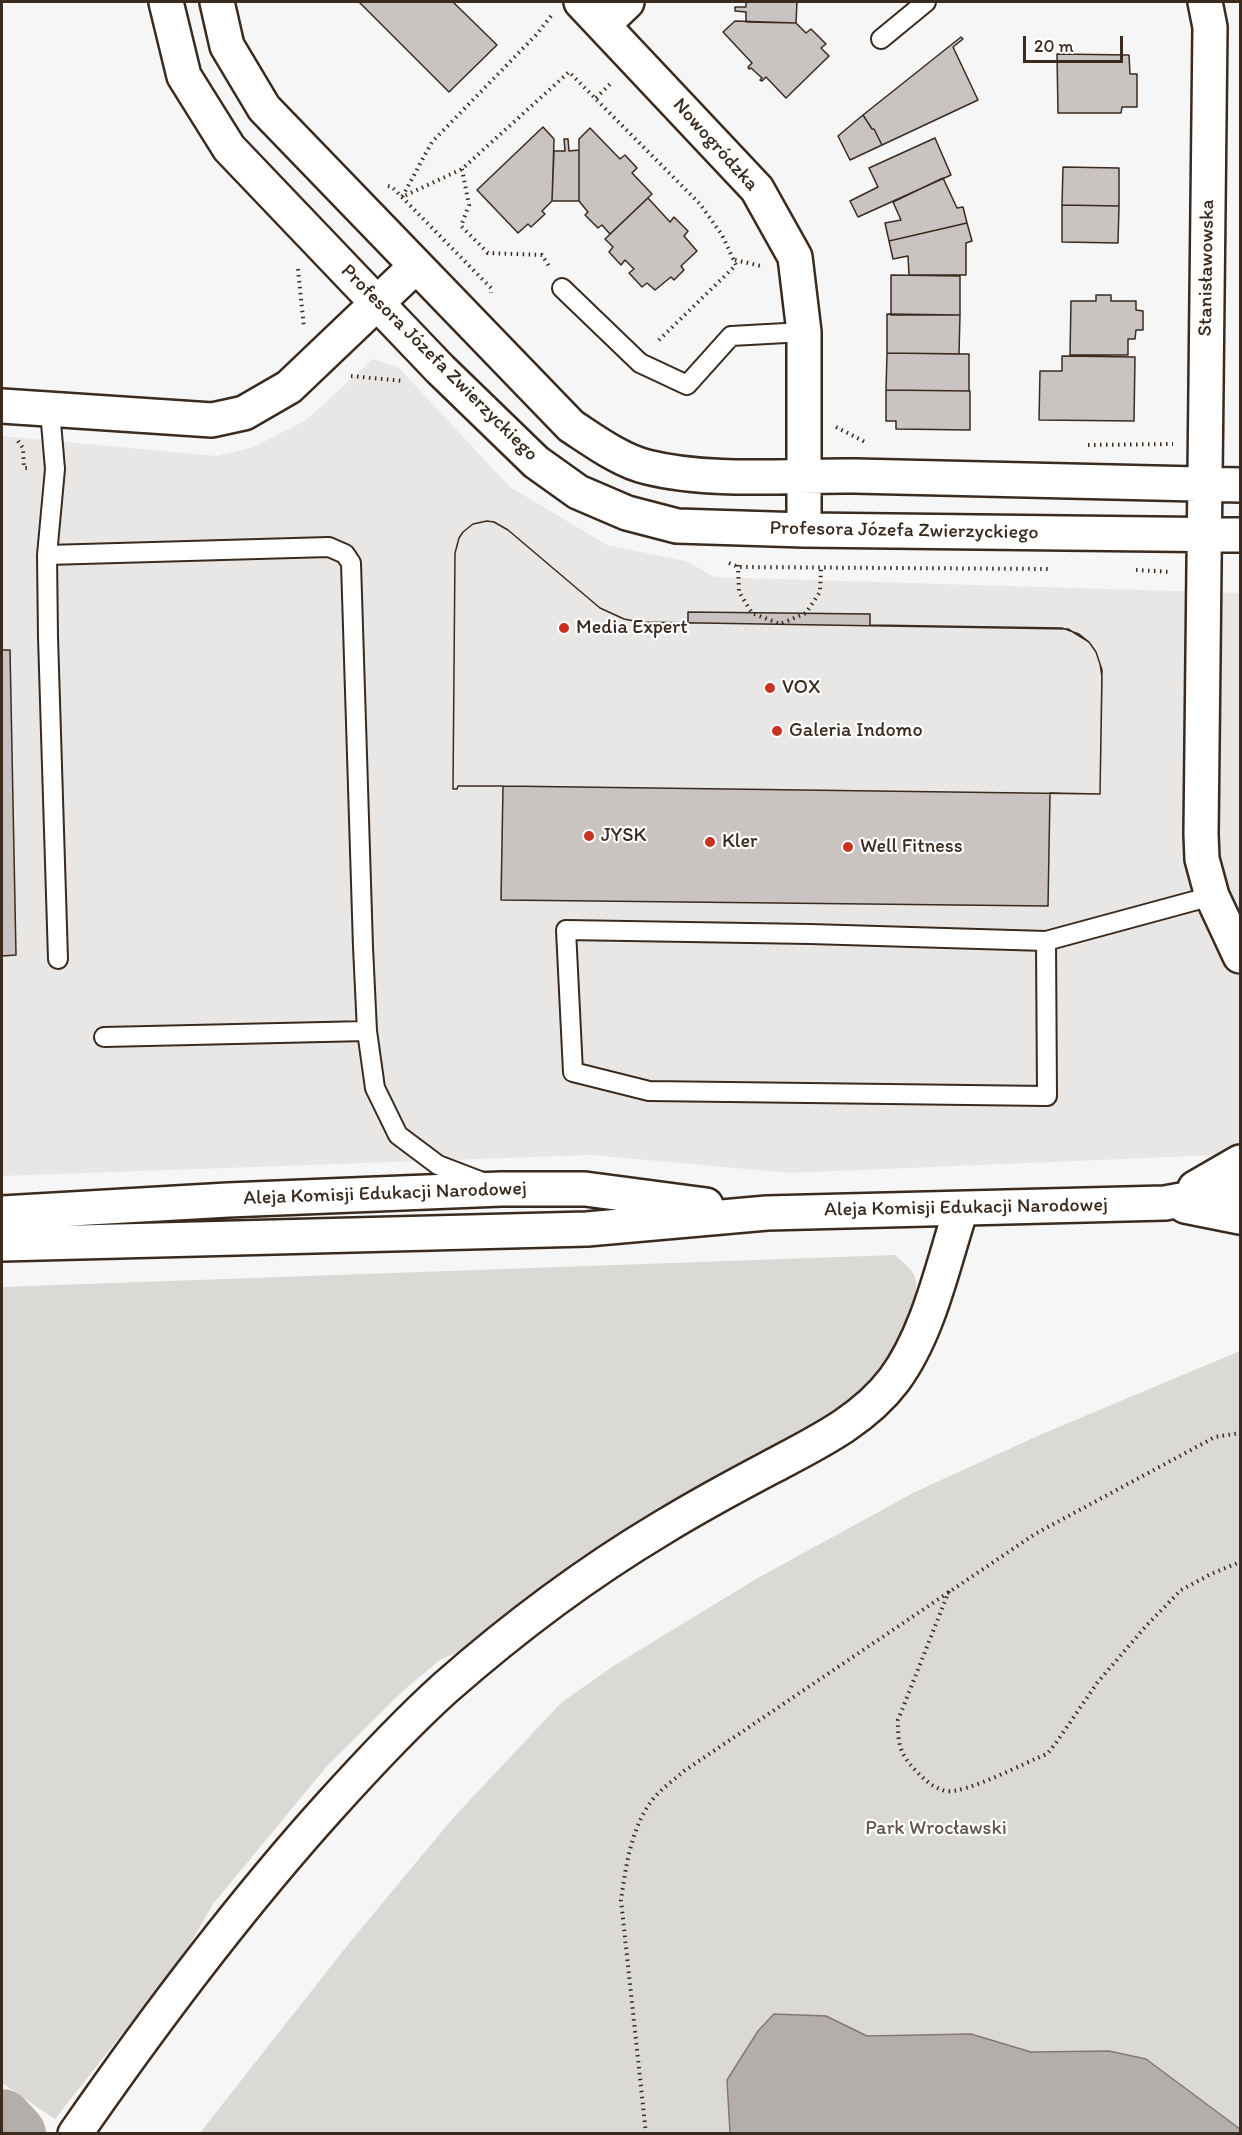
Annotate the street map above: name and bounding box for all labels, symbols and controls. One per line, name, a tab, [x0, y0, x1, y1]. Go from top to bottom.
scale bar	[1026, 24, 1126, 62]
text: 20 m	[1034, 35, 1074, 57]
street label: Nowogródzka	[667, 94, 763, 196]
street label: Stanisławowska	[1194, 199, 1220, 337]
street label: Profesora Józefa Zwierzyckiego	[335, 259, 543, 467]
street label: Profesora Józefa Zwierzyckiego	[769, 517, 1039, 545]
place label: Media Expert	[576, 616, 688, 640]
marker: Media Expert	[557, 621, 571, 635]
place label: VOX	[782, 676, 820, 700]
marker: VOX	[763, 681, 777, 695]
place label: Galeria Indomo	[789, 719, 923, 743]
marker: Galeria Indomo	[770, 724, 784, 738]
place label: JYSK	[601, 824, 646, 848]
marker: JYSK	[582, 829, 596, 843]
place label: Kler	[722, 830, 758, 854]
marker: Kler	[703, 835, 717, 849]
place label: Well Fitness	[860, 835, 963, 859]
marker: Well Fitness	[841, 840, 855, 854]
street label: Aleja Komisji Edukacji Narodowej	[243, 1177, 527, 1211]
street label: Aleja Komisji Edukacji Narodowej	[824, 1194, 1108, 1222]
park label: Park Wrocławski	[865, 1817, 1007, 1841]

